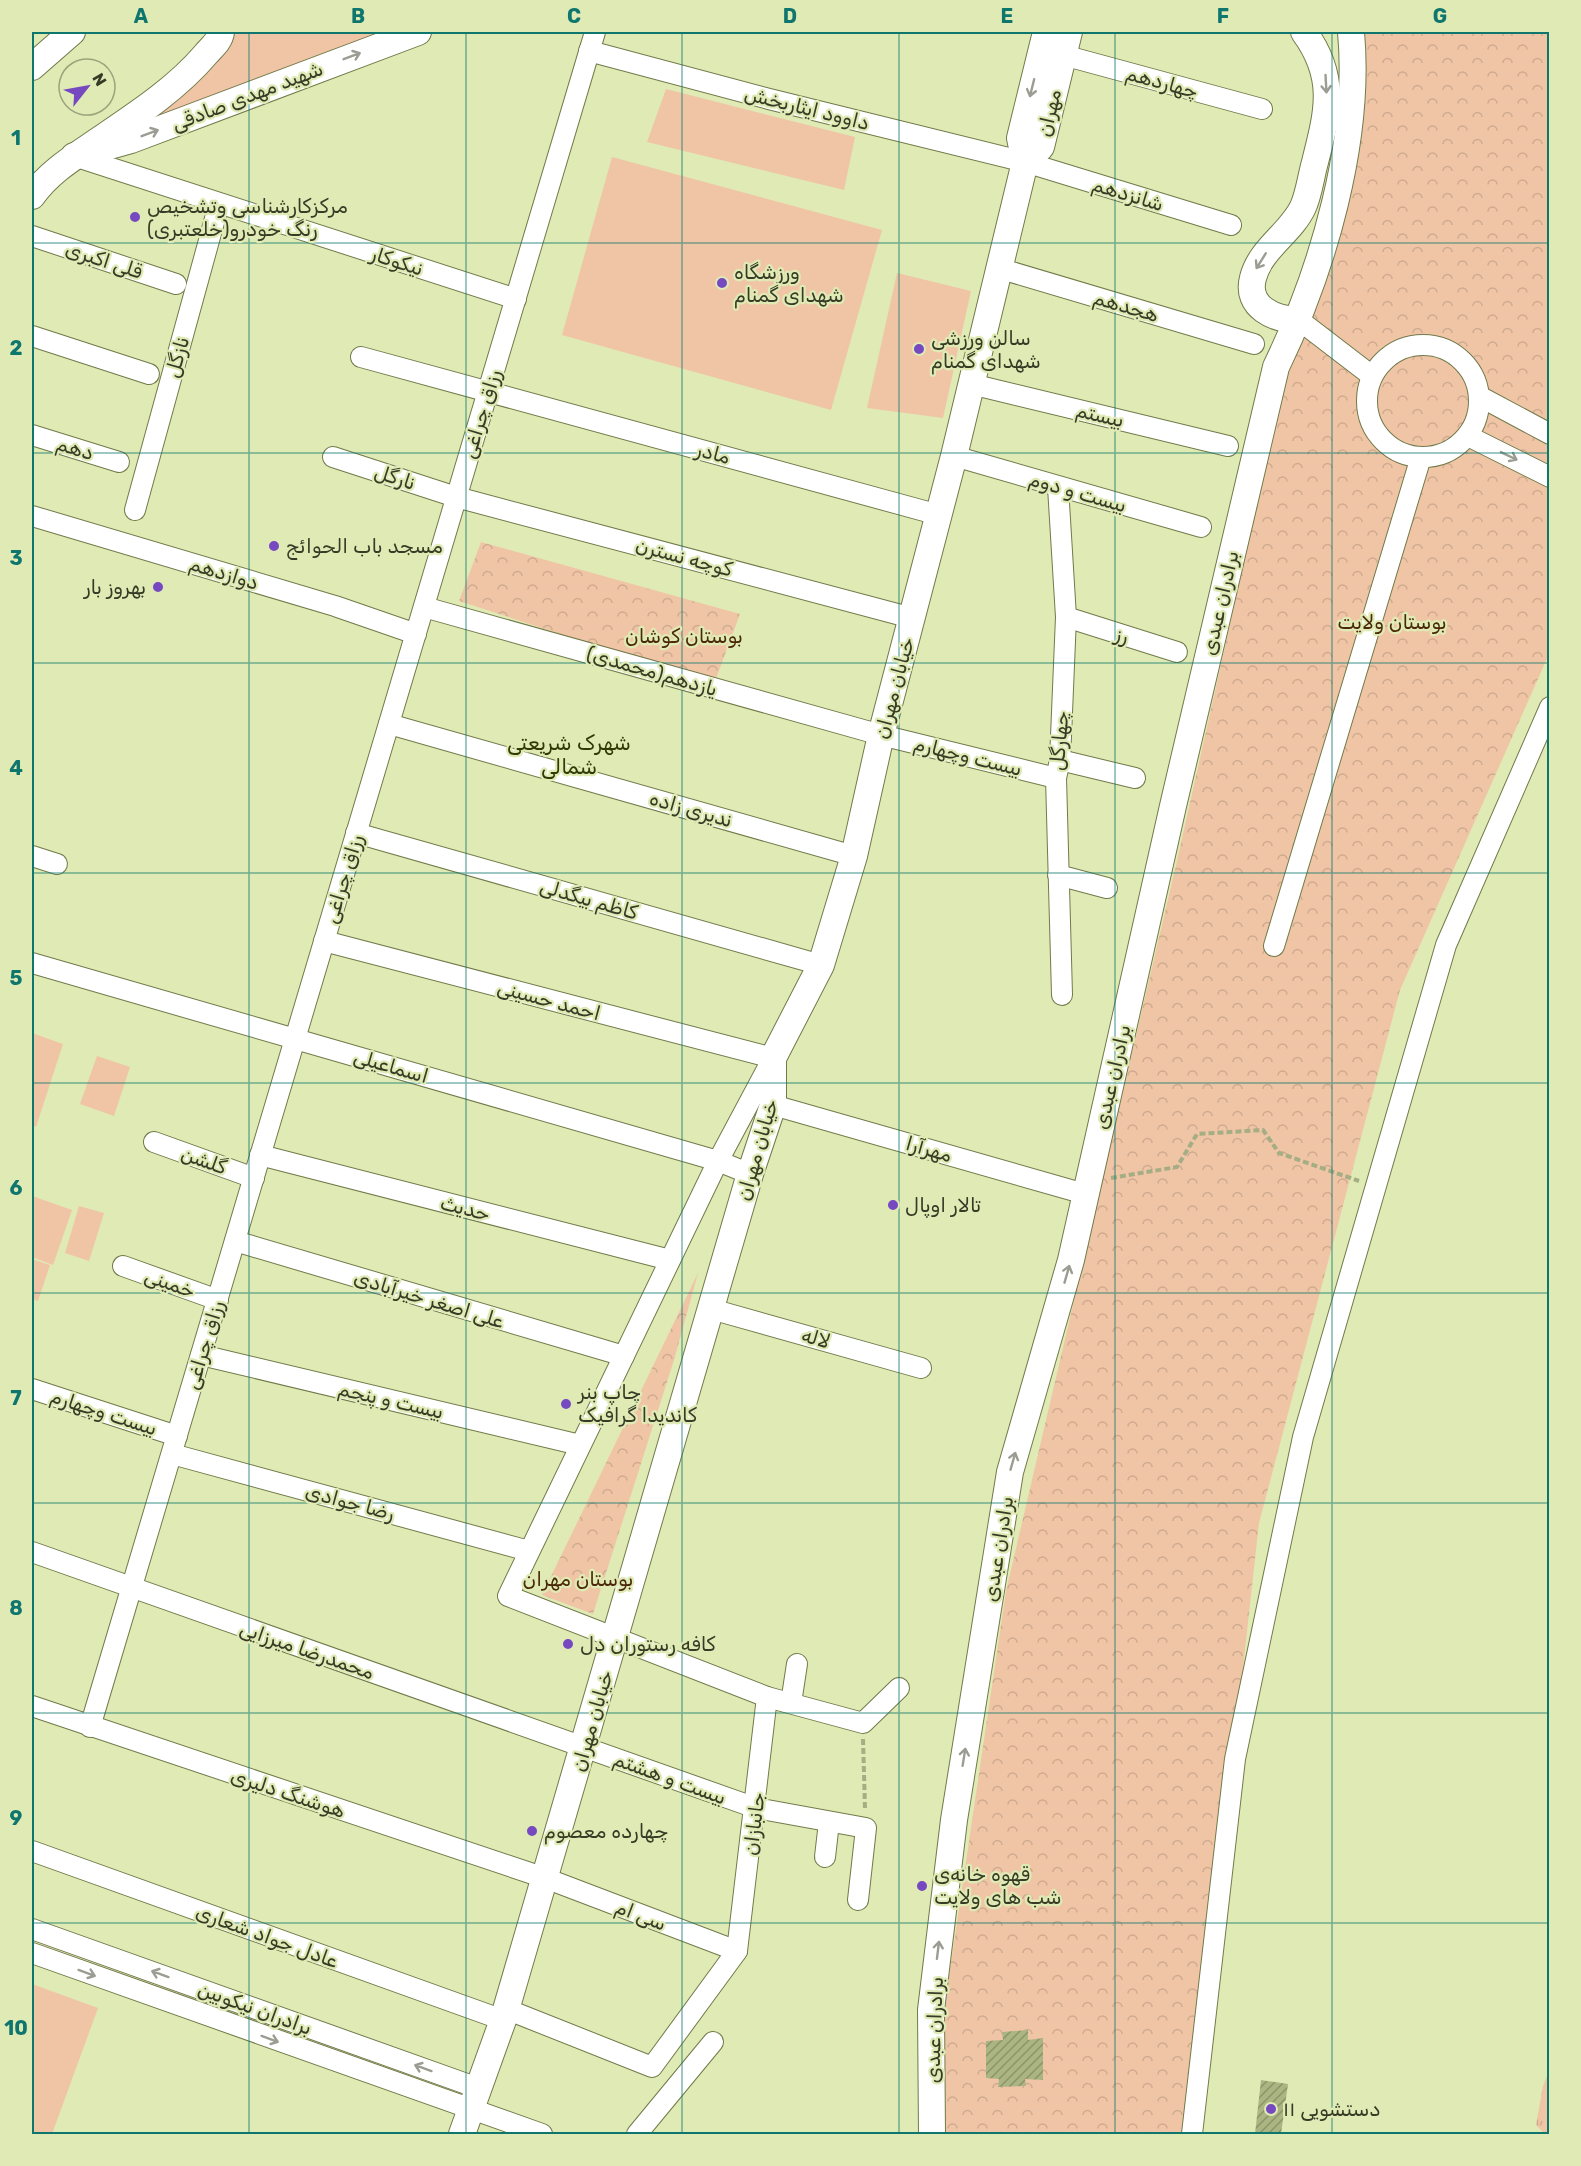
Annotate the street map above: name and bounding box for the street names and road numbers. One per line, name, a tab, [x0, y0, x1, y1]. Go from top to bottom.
street label: شهید مهدی صادقی	[168, 56, 326, 136]
street label: چهاردهم	[1123, 61, 1201, 104]
street label: داوود ایثاربخش	[742, 81, 872, 135]
street label: مهران	[1032, 87, 1066, 139]
street label: شانزدهم	[1089, 172, 1167, 217]
street label: قلی اکبری	[63, 236, 145, 284]
street label: نیکوکار	[367, 241, 426, 281]
street label: هجدهم	[1090, 285, 1162, 328]
street label: نازگل	[160, 334, 194, 380]
street label: رزاق چراغی	[456, 367, 506, 461]
street label: بیستم	[1073, 398, 1126, 433]
street label: دهم	[53, 431, 97, 466]
street label: مادر	[692, 437, 733, 469]
street label: نارگل	[372, 459, 418, 495]
street label: بیست و دوم	[1026, 467, 1130, 519]
street label: کوچه نسترن	[633, 533, 735, 581]
street label: برادران عبدی	[1196, 548, 1244, 658]
street label: دوازدهم	[186, 551, 261, 596]
street label: رز	[1111, 621, 1132, 648]
street label: خیابان مهران	[869, 635, 919, 741]
street label: یازدهم(محمدی)	[584, 641, 720, 702]
street label: چهارگل	[1044, 710, 1074, 772]
street label: بیست وچهارم	[911, 731, 1025, 783]
street label: ندیری زاده	[647, 786, 735, 832]
street label: رزاق چراغی	[318, 832, 368, 926]
street label: کاظم بیگدلی	[537, 874, 641, 925]
street label: احمد حسینی	[495, 975, 603, 1025]
street label: برادران عبدی	[1088, 1022, 1136, 1132]
street label: اسماعیلی	[351, 1044, 431, 1088]
street label: خیابان مهران	[731, 1097, 783, 1203]
street label: مهرآرا	[903, 1131, 955, 1167]
street label: گلشن	[178, 1141, 230, 1179]
street label: حدیث	[438, 1190, 492, 1226]
street label: خمینی	[141, 1263, 199, 1303]
street label: علی اصغر خیرآبادی	[351, 1265, 507, 1333]
street label: رزاق چراغی	[179, 1298, 229, 1392]
street label: لاله	[799, 1322, 833, 1354]
street label: بیست و پنجم	[336, 1376, 446, 1426]
street label: بیست وچهارم	[47, 1384, 160, 1442]
street label: رضا جوادی	[303, 1479, 397, 1525]
street label: برادران عبدی	[978, 1494, 1018, 1604]
street label: محمدرضا میرزایی	[237, 1616, 377, 1684]
street label: خیابان مهران	[566, 1668, 618, 1774]
street label: بیست و هشتم	[610, 1747, 730, 1810]
street label: هوشنگ دلیری	[228, 1763, 348, 1823]
street label: جانبازان	[738, 1791, 770, 1857]
street label: سی ام	[612, 1894, 670, 1937]
street label: عادل جواد شعاری	[193, 1899, 342, 1973]
street label: برادران نیکوبین	[195, 1976, 315, 2040]
street label: برادران عبدی	[920, 1976, 948, 2084]

